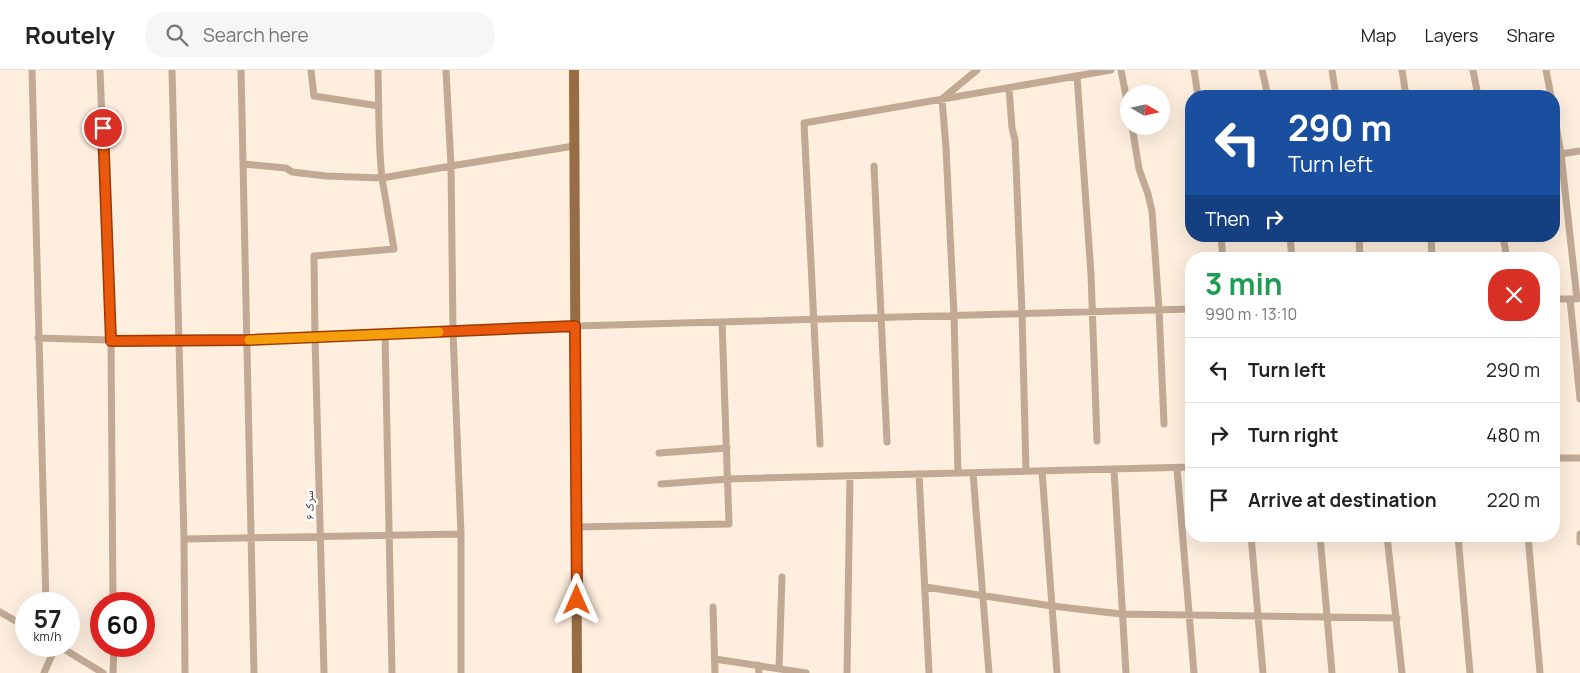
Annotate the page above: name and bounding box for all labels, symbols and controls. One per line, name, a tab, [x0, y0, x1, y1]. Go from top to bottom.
search box	[145, 12, 495, 57]
text: Routely	[25, 18, 115, 51]
icon: search	[163, 21, 191, 49]
text: Search here	[203, 22, 309, 48]
text: Map	[1361, 23, 1396, 47]
text: Layers	[1424, 23, 1478, 47]
text: Share	[1506, 23, 1555, 47]
north arrow	[1120, 85, 1170, 135]
map controls	[1120, 85, 1170, 135]
text: 290 m	[1288, 104, 1392, 152]
pin	[82, 107, 124, 149]
icon: left	[1205, 110, 1270, 175]
icon: arrive	[89, 114, 117, 142]
text: Turn left	[1288, 149, 1373, 179]
icon: right	[1260, 205, 1288, 233]
text: Then	[1205, 206, 1250, 232]
text: 3 min	[1205, 263, 1283, 304]
button: close	[1488, 269, 1540, 321]
text: 990 m · 13:10	[1205, 303, 1297, 325]
icon: left	[1205, 356, 1233, 384]
text: Turn left	[1248, 357, 1326, 383]
text: 290 m	[1486, 357, 1540, 383]
icon: right	[1205, 421, 1233, 449]
text: Turn right	[1248, 422, 1338, 448]
text: 480 m	[1486, 422, 1540, 448]
icon: arrive	[1205, 486, 1233, 514]
text: Arrive at destination	[1248, 487, 1437, 513]
text: 220 m	[1487, 487, 1540, 513]
street label: سرک ۶	[300, 490, 318, 520]
position arrow	[550, 573, 602, 625]
speed limit sign: 60	[90, 592, 155, 657]
text: 57	[34, 601, 62, 636]
text: km/h	[34, 628, 61, 645]

